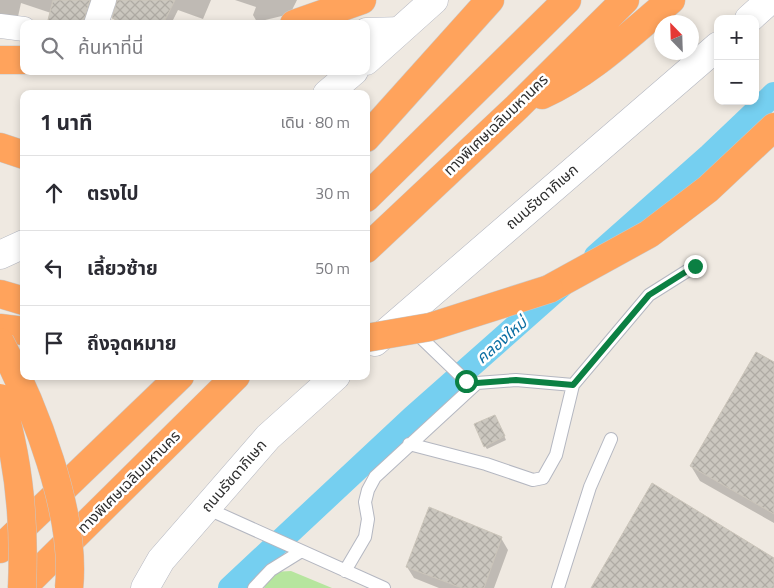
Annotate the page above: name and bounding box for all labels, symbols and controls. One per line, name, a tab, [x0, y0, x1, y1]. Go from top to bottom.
north arrow	[654, 15, 699, 60]
map controls	[714, 15, 759, 105]
button: +	[714, 15, 759, 60]
search box	[20, 20, 370, 75]
text: ค้นหาที่นี่	[78, 32, 143, 61]
icon: search	[38, 34, 66, 62]
button: −	[714, 60, 759, 105]
street label: ทางพิเศษเฉลิมมหานคร	[438, 68, 553, 181]
text: 1 นาที	[40, 106, 93, 138]
text: เดิน · 80 m	[280, 110, 350, 134]
street label: ถนนรัชดาภิเษก	[500, 158, 583, 235]
text: ตรงไป	[87, 178, 139, 207]
icon: ahead	[40, 179, 68, 207]
text: 30 m	[315, 181, 350, 205]
text: เลี้ยวซ้าย	[87, 253, 158, 282]
icon: left	[40, 254, 68, 282]
route end	[684, 255, 707, 278]
text: 50 m	[315, 256, 350, 280]
water label: คลองใหม่	[470, 310, 533, 369]
text: ถึงจุดหมาย	[87, 328, 177, 357]
icon: arrive	[40, 329, 68, 357]
route start	[455, 370, 478, 393]
street label: ทางพิเศษเฉลิมมหานคร	[72, 425, 186, 539]
street label: ถนนรัชดาภิเษก	[195, 434, 272, 517]

